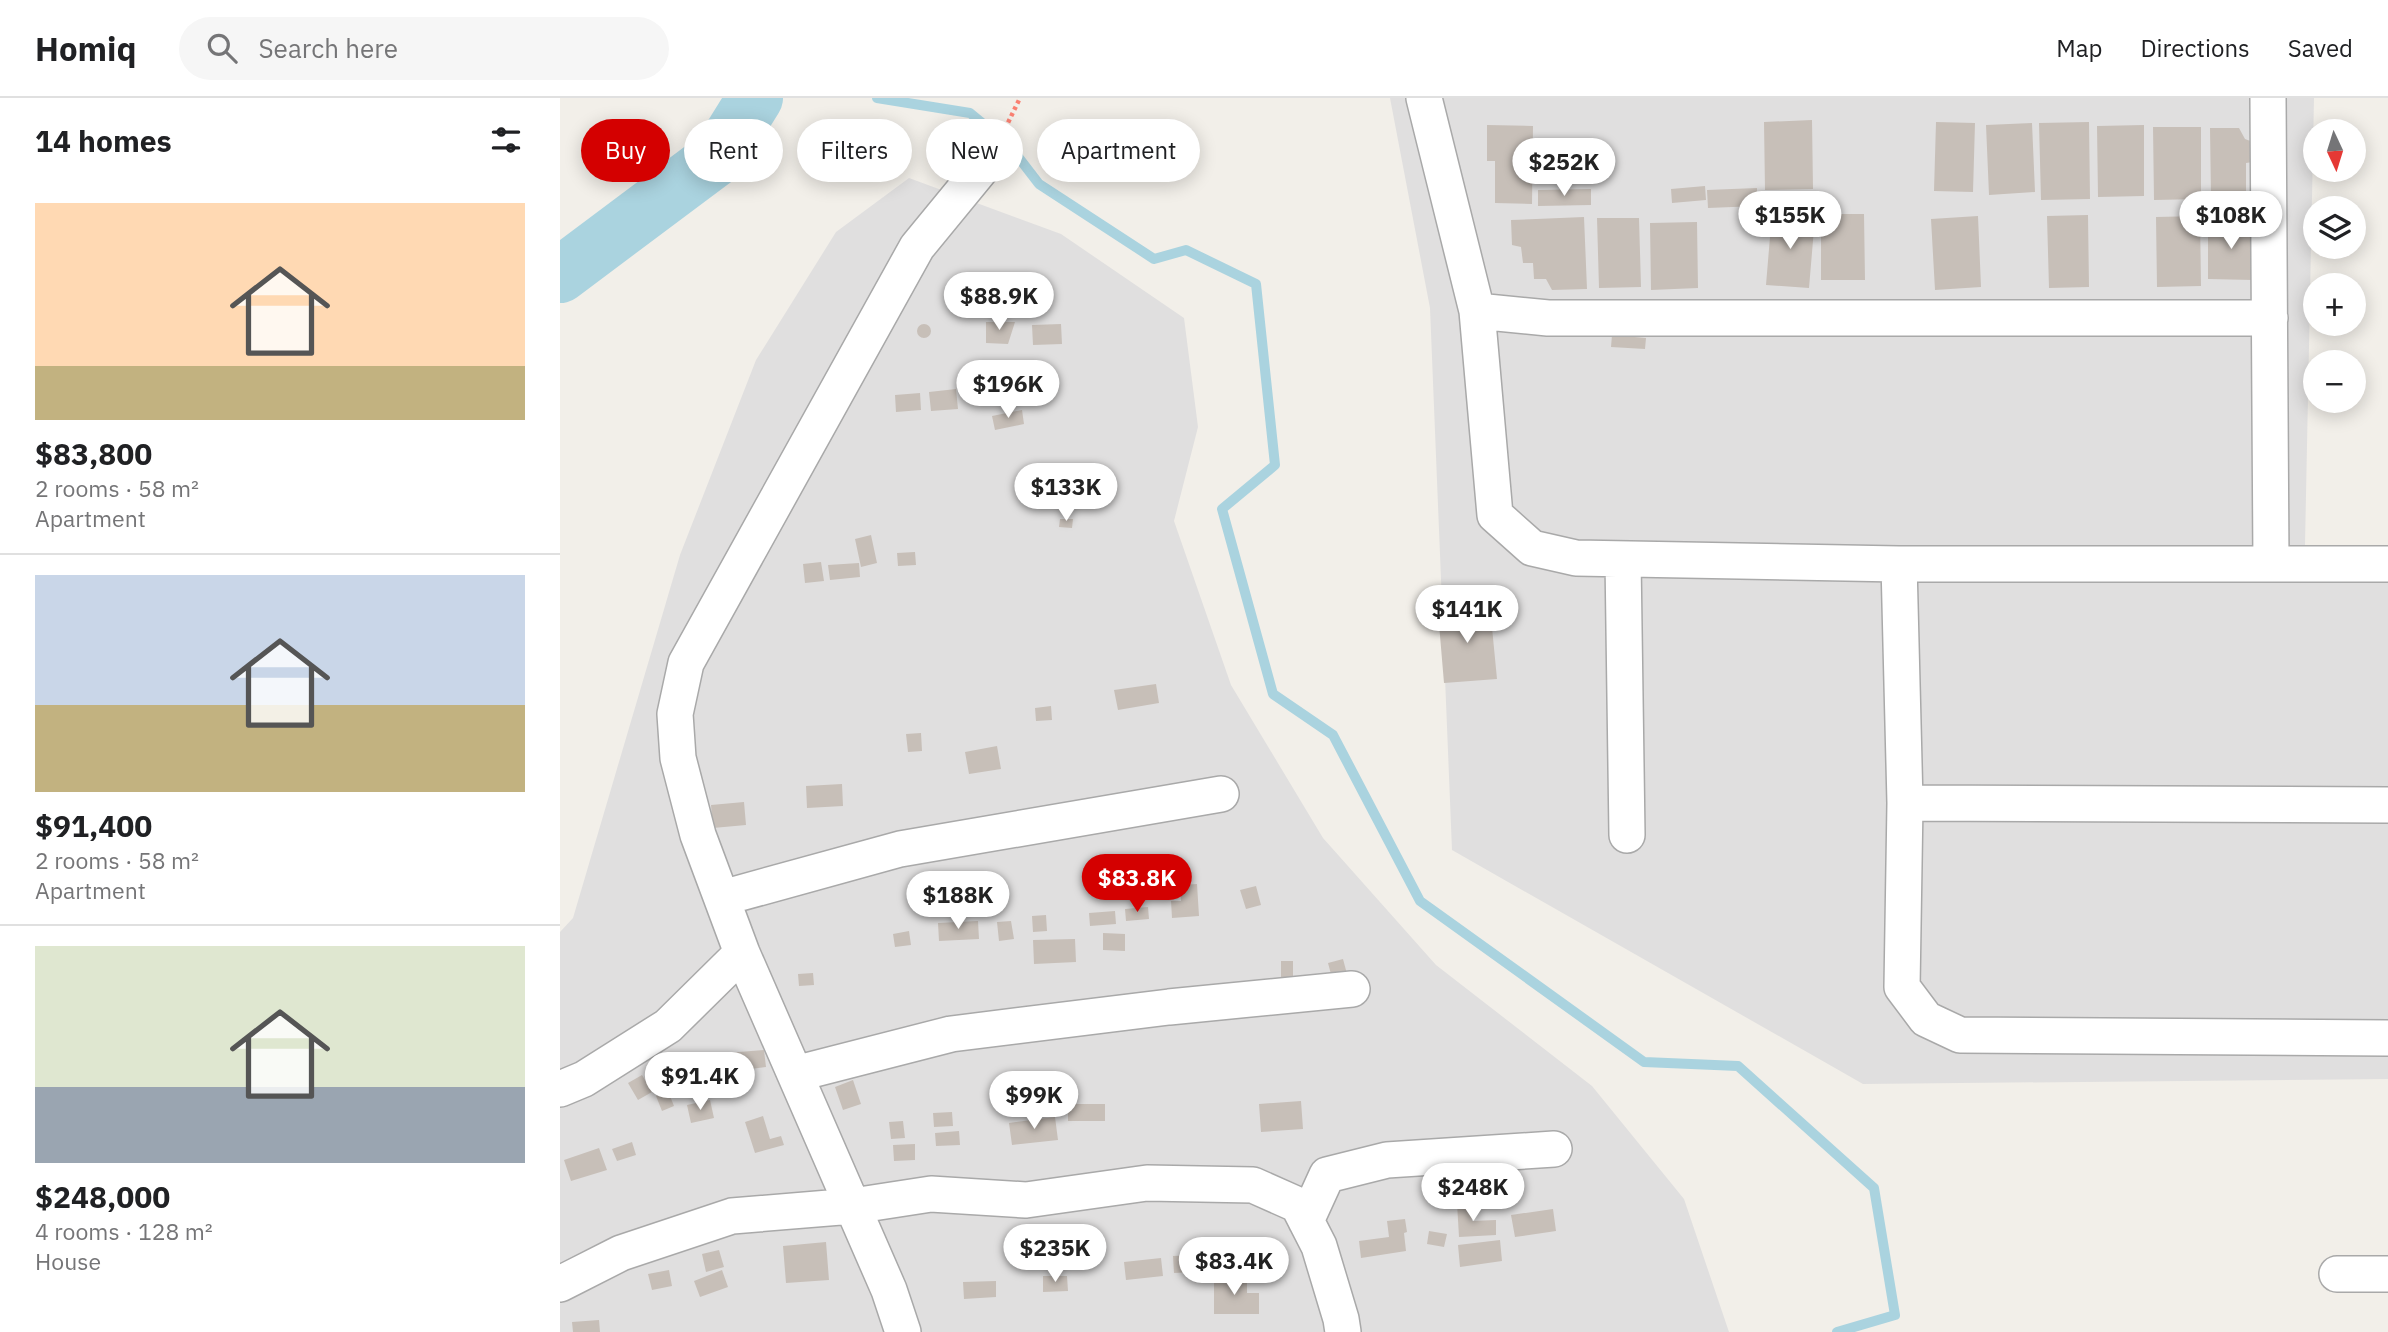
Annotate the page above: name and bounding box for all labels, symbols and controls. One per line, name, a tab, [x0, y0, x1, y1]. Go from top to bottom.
search box	[179, 17, 669, 80]
text: Homiq	[35, 27, 137, 70]
icon: search	[203, 29, 241, 67]
text: Search here	[259, 31, 398, 65]
text: Map	[2056, 32, 2102, 64]
text: Directions	[2140, 32, 2250, 64]
text: Saved	[2288, 32, 2353, 64]
chip: Buy	[581, 119, 670, 182]
chip: Rent	[684, 119, 783, 182]
chip: Filters	[797, 119, 912, 182]
chip: New	[926, 119, 1023, 182]
chip: Apartment	[1037, 119, 1200, 182]
north arrow	[2303, 119, 2366, 182]
map controls	[2303, 119, 2366, 413]
text: 14 homes	[35, 121, 172, 160]
icon: filters	[487, 121, 525, 159]
pin: $252K	[1515, 139, 1613, 198]
text: $252K	[1528, 146, 1600, 176]
pin: $155K	[1741, 192, 1839, 251]
pin: $108K	[2182, 192, 2280, 251]
button: layers	[2303, 196, 2366, 259]
text: $155K	[1754, 199, 1826, 229]
text: $108K	[2195, 199, 2267, 229]
icon: home	[217, 248, 343, 374]
pin: $88.9K	[942, 272, 1056, 332]
button: +	[2303, 273, 2366, 336]
text: $88.9K	[960, 280, 1038, 310]
button: −	[2303, 350, 2366, 413]
pin: $196K	[959, 360, 1057, 420]
text: $196K	[972, 368, 1044, 398]
text: $83,800	[35, 434, 152, 473]
pin: $133K	[1017, 464, 1115, 523]
text: $133K	[1030, 471, 1102, 501]
text: 2 rooms · 58 m²	[35, 473, 199, 503]
text: Apartment	[35, 503, 146, 533]
pin: $141K	[1418, 586, 1516, 645]
text: $141K	[1431, 593, 1503, 623]
icon: home	[217, 620, 343, 746]
text: $91,400	[35, 806, 152, 845]
text: 2 rooms · 58 m²	[35, 845, 199, 875]
pin: $83.8K	[1080, 854, 1194, 914]
text: $83.8K	[1098, 862, 1176, 892]
pin: $188K	[909, 872, 1007, 931]
text: Apartment	[35, 875, 146, 905]
text: $188K	[922, 879, 994, 909]
icon: home	[217, 991, 343, 1117]
pin: $91.4K	[643, 1052, 757, 1112]
text: $91.4K	[661, 1060, 739, 1090]
pin: $99K	[993, 1072, 1075, 1131]
text: $99K	[1005, 1079, 1063, 1109]
pin: $248K	[1424, 1164, 1522, 1223]
text: $248K	[1437, 1171, 1509, 1201]
text: $248,000	[35, 1177, 170, 1216]
text: 4 rooms · 128 m²	[35, 1216, 213, 1246]
pin: $235K	[1006, 1224, 1104, 1284]
text: $235K	[1019, 1232, 1091, 1262]
pin: $83.4K	[1177, 1238, 1291, 1297]
text: $83.4K	[1195, 1245, 1273, 1275]
text: House	[35, 1246, 101, 1276]

